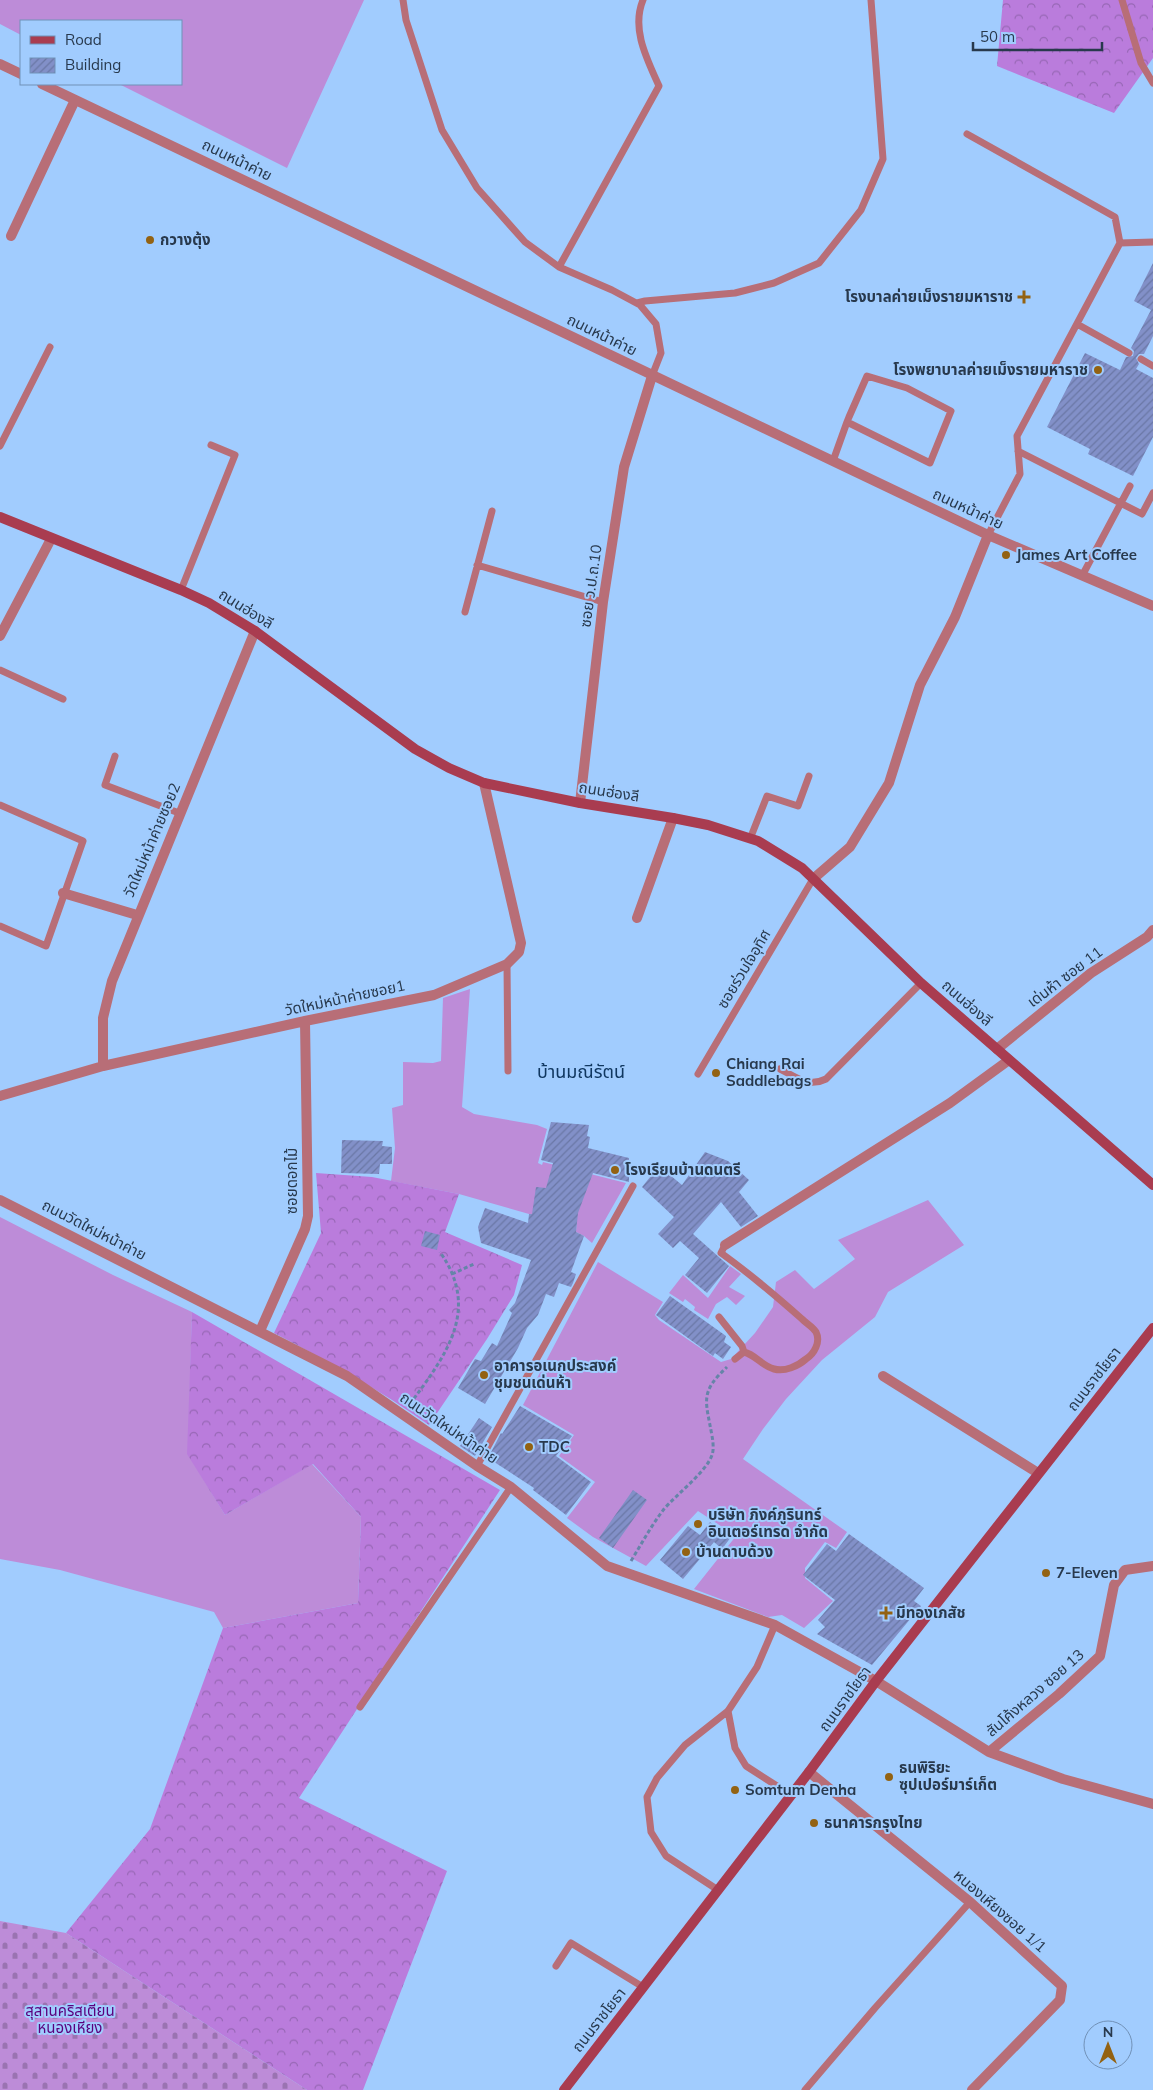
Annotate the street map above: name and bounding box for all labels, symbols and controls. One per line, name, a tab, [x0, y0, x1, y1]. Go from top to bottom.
legend	[20, 20, 182, 85]
scale bar	[973, 20, 1102, 52]
text: 50 m	[980, 27, 1015, 46]
text: Road	[65, 30, 102, 49]
text: Building	[65, 55, 121, 74]
street label: ถนนหน้าค่าย	[199, 134, 275, 185]
place label: กวางตุ้ง	[160, 230, 211, 249]
marker: กวางตุ้ง	[144, 234, 156, 246]
place label: โรงบาลค่ายเม็งรายมหาราช	[845, 287, 1013, 306]
marker: โรงบาลค่ายเม็งรายมหาราช	[1017, 290, 1031, 304]
street label: ถนนหน้าค่าย	[564, 309, 640, 360]
place label: โรงพยาบาลค่ายเม็งรายมหาราช	[893, 360, 1088, 379]
marker: โรงพยาบาลค่ายเม็งรายมหาราช	[1092, 364, 1104, 376]
street label: ถนนหน้าค่าย	[930, 484, 1007, 533]
street label: ซอย ว.ป.ถ.10	[575, 543, 606, 629]
place label: James Art Coffee	[1016, 545, 1137, 564]
marker: James Art Coffee	[1000, 549, 1012, 561]
street label: ถนนฮ่องลี	[215, 584, 277, 633]
street label: ถนนฮ่องลี	[577, 777, 641, 806]
street label: วัดใหม่หน้าค่ายซอย2	[119, 780, 184, 900]
street label: ซอยร่วมใจอุทิศ	[713, 926, 775, 1012]
street label: เด่นห้า ซอย 11	[1023, 942, 1106, 1011]
street label: ถนนฮ่องลี	[938, 975, 997, 1030]
street label: วัดใหม่หน้าค่ายซอย1	[283, 976, 407, 1020]
place label: Chiang Rai Saddlebags	[726, 1054, 811, 1090]
district label: บ้านมณีรัตน์	[537, 1060, 625, 1083]
marker: Chiang Rai Saddlebags	[710, 1067, 722, 1079]
street label: ซอยดอกไม้	[282, 1148, 301, 1214]
place label: โรงเรียนบ้านดนตรี	[625, 1160, 741, 1179]
marker: โรงเรียนบ้านดนตรี	[609, 1164, 621, 1176]
street label: ถนนวัดใหม่หน้าค่าย	[39, 1195, 150, 1264]
street label: ถนนราชโยธา	[1063, 1343, 1125, 1415]
place label: อาคารอเนกประสงค์ ชุมชนเด่นห้า	[494, 1356, 616, 1392]
marker: อาคารอเนกประสงค์ ชุมชนเด่นห้า	[478, 1369, 490, 1381]
street label: ถนนวัดใหม่หน้าค่าย	[396, 1388, 502, 1468]
place label: TDC	[539, 1437, 570, 1456]
marker: TDC	[523, 1441, 535, 1453]
place label: บริษัท ภิงค์ภูรินทร์ อินเตอร์เทรด จำกัด	[708, 1505, 828, 1541]
marker: บริษัท ภิงค์ภูรินทร์ อินเตอร์เทรด จำกัด	[692, 1518, 704, 1530]
place label: บ้านดาบด้วง	[696, 1542, 773, 1561]
marker: บ้านดาบด้วง	[680, 1546, 692, 1558]
place label: 7-Eleven	[1056, 1563, 1118, 1582]
marker: 7-Eleven	[1040, 1567, 1052, 1579]
place label: มีทองเภสัช	[896, 1603, 966, 1622]
marker: มีทองเภสัช	[880, 1607, 892, 1619]
street label: สันโค้งหลวง ซอย 13	[982, 1645, 1088, 1740]
street label: ถนนราชโยธา	[814, 1662, 875, 1735]
place label: ธนพิริยะ ซุปเปอร์มาร์เก็ต	[899, 1758, 997, 1794]
marker: ธนพิริยะ ซุปเปอร์มาร์เก็ต	[883, 1771, 895, 1783]
place label: Somtum Denha	[745, 1780, 856, 1799]
marker: Somtum Denha	[729, 1784, 741, 1796]
place label: ธนาคารกรุงไทย	[824, 1813, 922, 1832]
marker: ธนาคารกรุงไทย	[808, 1817, 820, 1829]
street label: หนองเหียงซอย 1/1	[950, 1865, 1051, 1956]
street label: ถนนราชโยธา	[568, 1984, 630, 2056]
park label: สุสานคริสเตียน หนองเหียง	[25, 2001, 115, 2037]
north arrow	[1083, 2020, 1133, 2070]
text: N	[1103, 2023, 1113, 2041]

